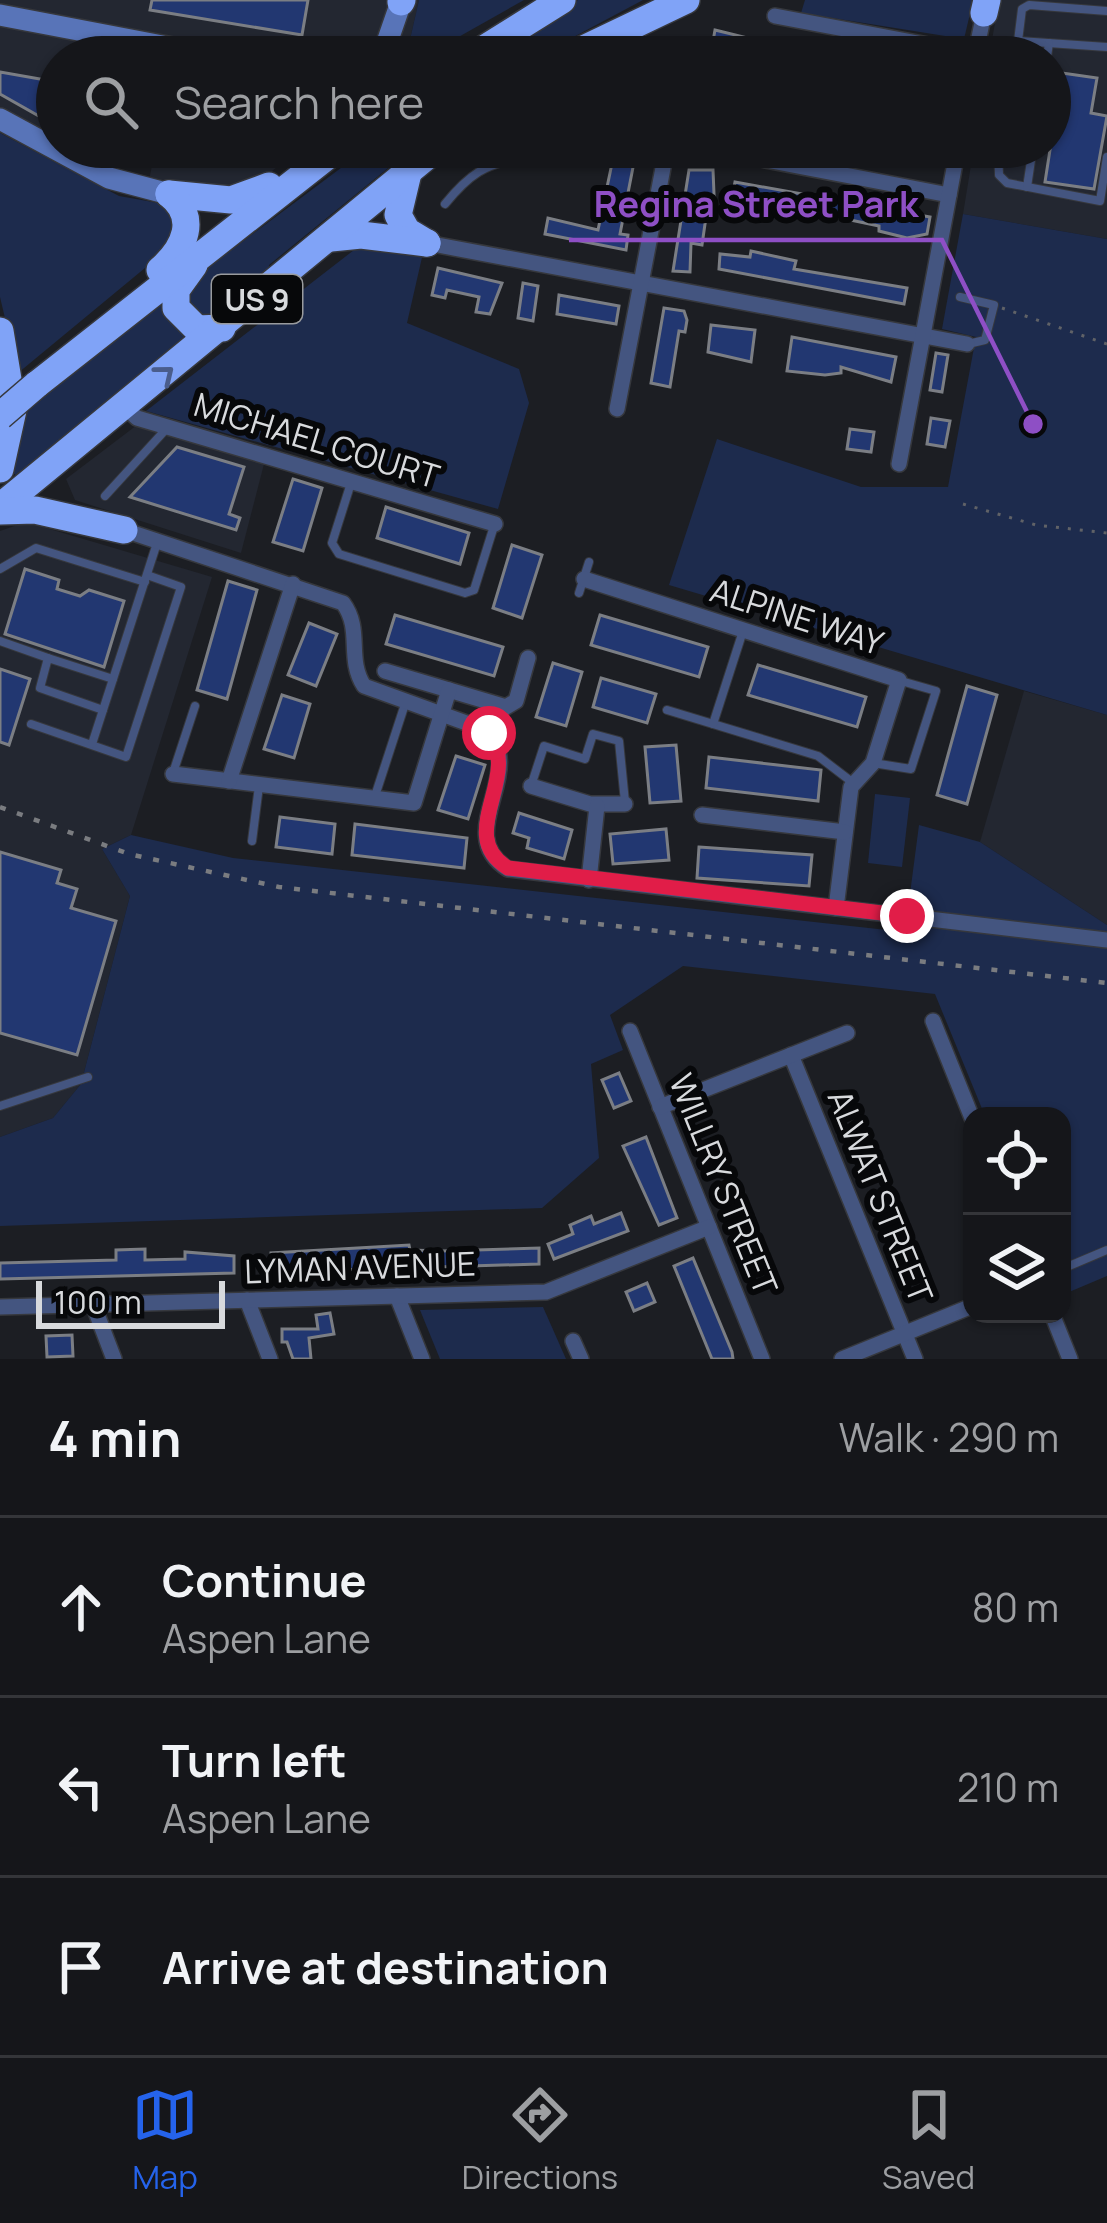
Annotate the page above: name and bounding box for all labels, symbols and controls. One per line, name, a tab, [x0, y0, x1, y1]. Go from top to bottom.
search box	[36, 36, 1071, 168]
icon: search	[78, 69, 144, 135]
text: Search here	[174, 71, 424, 133]
callout: Regina Street Park	[569, 168, 942, 240]
text: Regina Street Park	[594, 179, 920, 228]
road number: US 9	[212, 275, 302, 323]
one-way arrow	[152, 367, 174, 388]
street label: MICHAEL COURT	[189, 381, 445, 499]
street label: ALPINE WAY	[705, 567, 890, 665]
route start	[462, 706, 516, 760]
route end	[880, 889, 934, 943]
street label: WILLRY STREET	[659, 1067, 789, 1301]
street label: ALWAT STREET	[818, 1083, 944, 1310]
map controls	[963, 1107, 1071, 1323]
button: locate	[963, 1107, 1071, 1215]
button: layers	[963, 1215, 1071, 1323]
street label: LYMAN AVENUE	[243, 1240, 477, 1294]
scale bar	[36, 1275, 225, 1328]
text: 100 m	[54, 1279, 142, 1324]
text: 4 min	[48, 1403, 181, 1472]
text: Walk · 290 m	[839, 1410, 1059, 1464]
text: Continue	[162, 1549, 367, 1611]
icon: ahead	[48, 1574, 114, 1640]
text: 80 m	[972, 1580, 1059, 1634]
text: Aspen Lane	[162, 1611, 371, 1665]
text: Turn left	[162, 1729, 347, 1791]
icon: left	[48, 1754, 114, 1820]
text: 210 m	[957, 1760, 1059, 1814]
text: Aspen Lane	[162, 1791, 371, 1845]
icon: arrive	[48, 1934, 114, 2000]
text: Arrive at destination	[162, 1936, 609, 1998]
tab: Map	[132, 2082, 198, 2199]
tab: Directions	[462, 2082, 618, 2199]
tab: Saved	[882, 2082, 975, 2199]

